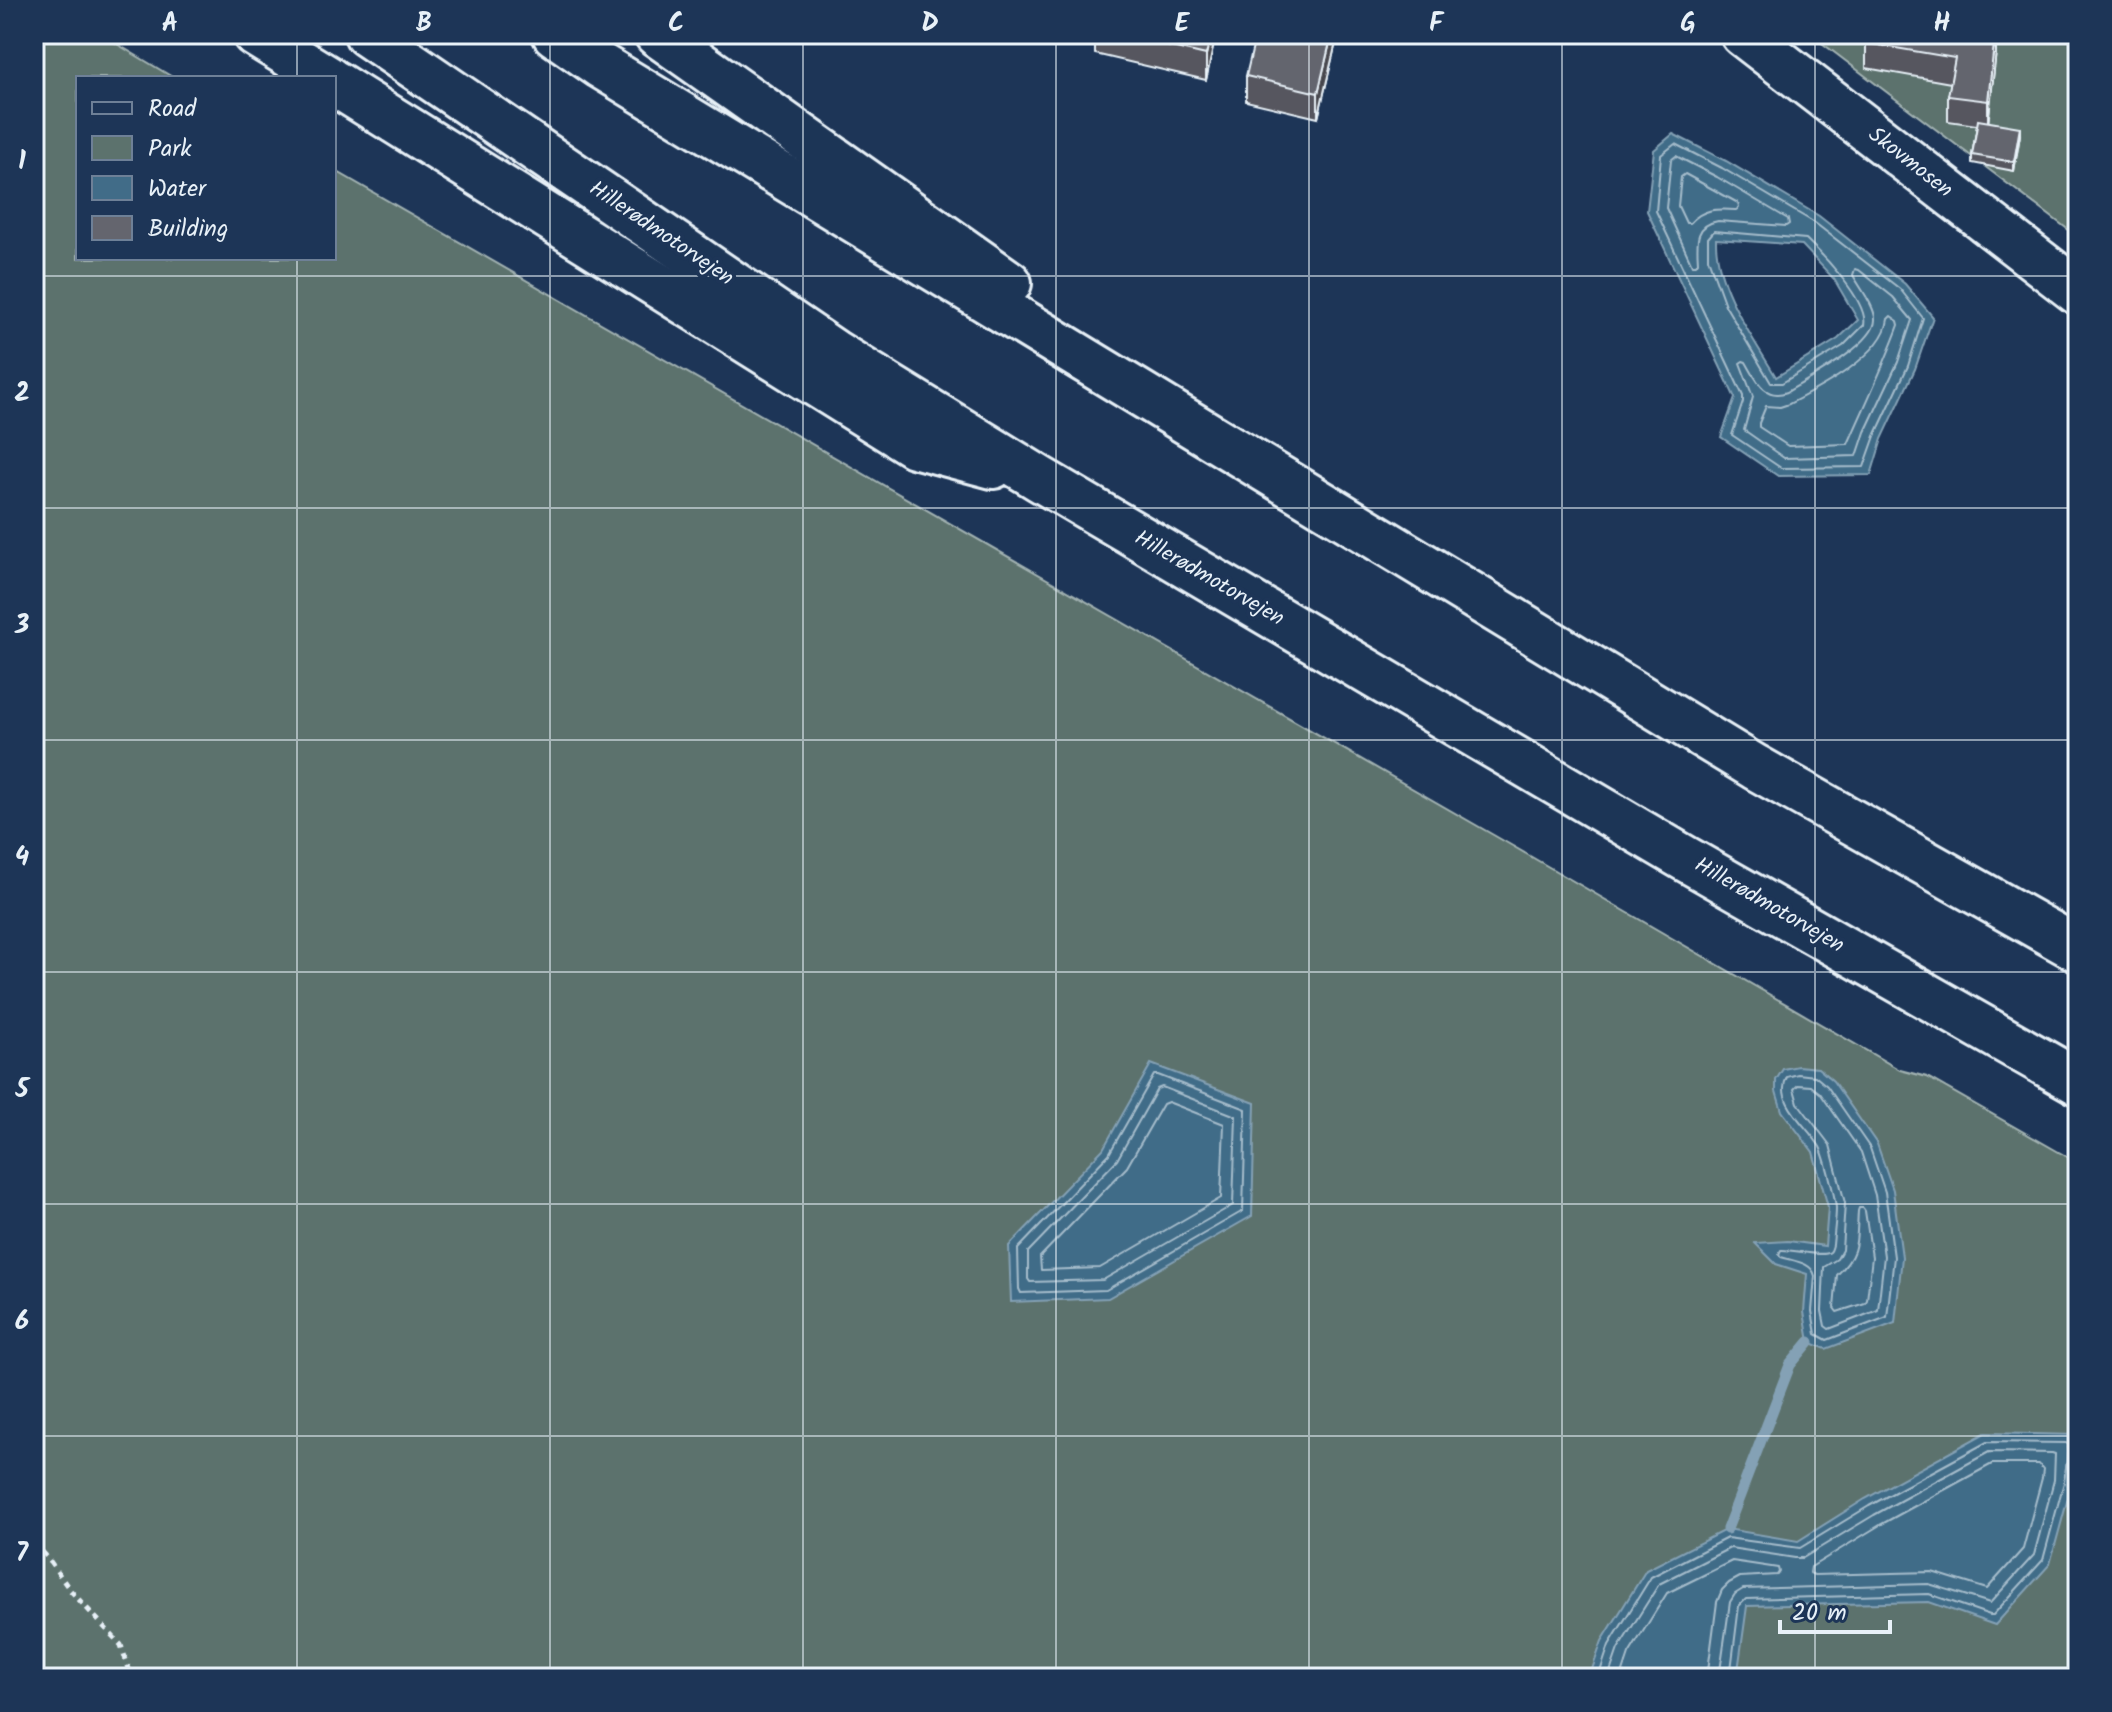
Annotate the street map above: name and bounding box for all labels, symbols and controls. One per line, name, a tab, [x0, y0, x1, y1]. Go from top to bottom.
text: A	[162, 3, 178, 45]
text: B	[416, 3, 432, 45]
text: C	[668, 3, 684, 45]
text: D	[921, 3, 939, 45]
text: E	[1175, 3, 1191, 45]
text: F	[1429, 3, 1445, 45]
text: G	[1680, 3, 1696, 45]
text: H	[1934, 3, 1951, 45]
legend	[76, 76, 336, 260]
text: Road	[148, 90, 197, 129]
street label: Skovmosen	[1860, 119, 1960, 207]
text: Park	[148, 130, 192, 169]
text: 1	[18, 141, 26, 183]
text: Water	[148, 170, 208, 209]
street label: Hillerødmotorvejen	[581, 172, 741, 296]
text: Building	[148, 210, 228, 249]
text: 2	[14, 373, 30, 415]
street label: Hillerødmotorvejen	[1127, 522, 1291, 636]
text: 3	[14, 605, 29, 647]
text: 4	[15, 837, 29, 879]
street label: Hillerødmotorvejen	[1687, 849, 1851, 963]
text: 5	[14, 1069, 30, 1111]
text: 6	[15, 1301, 29, 1343]
text: 7	[16, 1533, 29, 1575]
scale bar	[1780, 1584, 1890, 1634]
text: 20 m	[1792, 1594, 1847, 1633]

